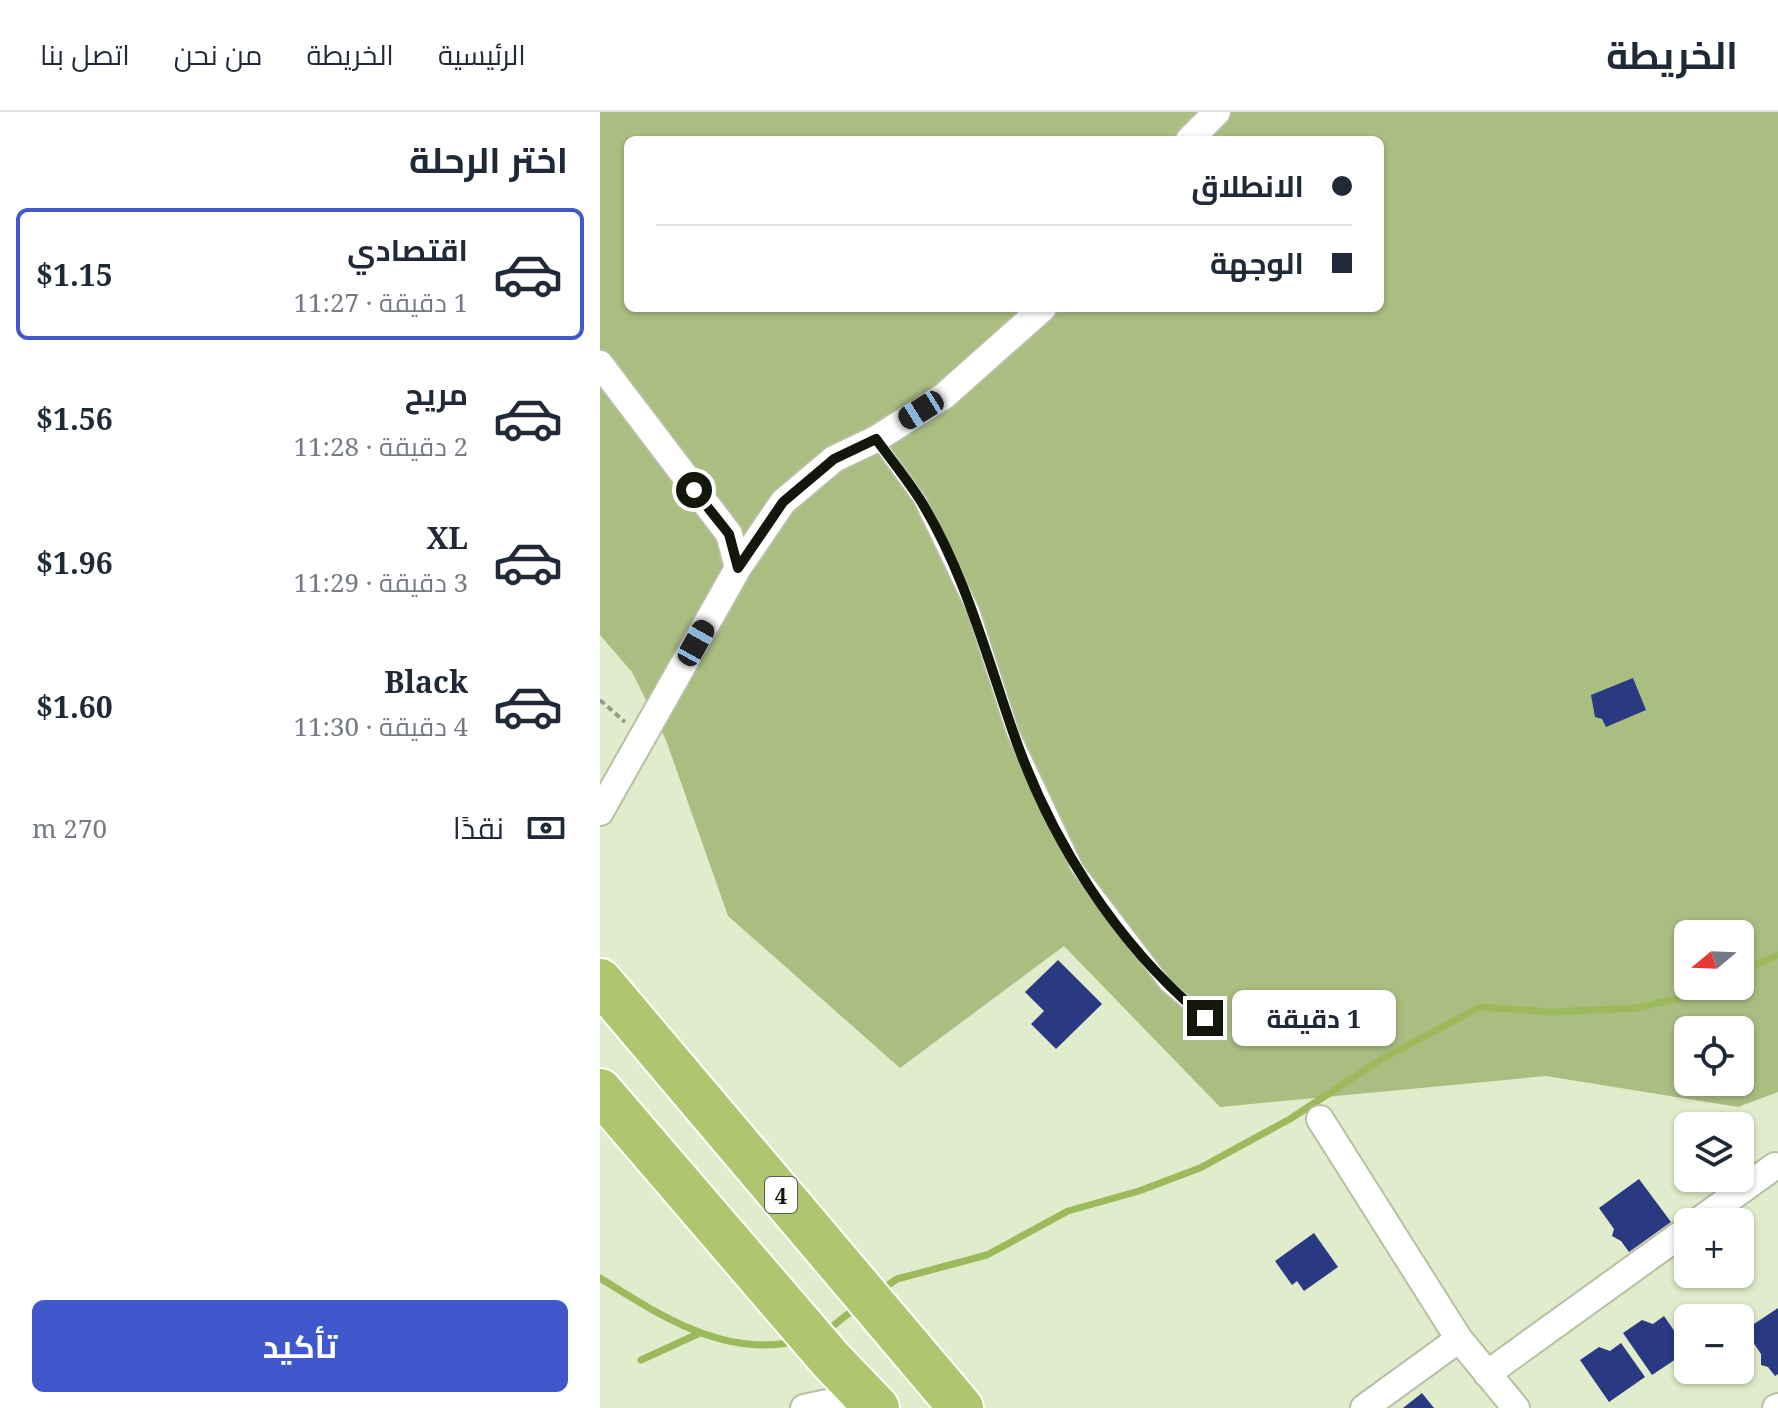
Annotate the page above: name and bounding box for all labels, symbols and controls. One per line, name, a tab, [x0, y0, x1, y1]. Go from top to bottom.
text: الخريطة	[1606, 28, 1738, 80]
text: اتصل بنا	[40, 35, 130, 73]
text: من نحن	[174, 35, 262, 73]
text: الخريطة	[306, 35, 394, 73]
text: الرئيسية	[438, 35, 526, 73]
text: اختر الرحلة	[409, 135, 568, 184]
text: الانطلاق	[1191, 165, 1304, 206]
text: اقتصادي	[347, 229, 468, 270]
icon: car	[492, 238, 564, 310]
text: الوجهة	[1210, 242, 1304, 283]
text: $1.15	[36, 254, 113, 295]
text: 1 دقيقة · 11:27	[293, 284, 468, 320]
text: مريح	[405, 373, 468, 414]
icon: car	[492, 382, 564, 454]
car	[894, 387, 948, 433]
text: $1.56	[36, 398, 113, 439]
text: 2 دقيقة · 11:28	[293, 428, 468, 464]
route start	[676, 472, 712, 508]
text: XL	[426, 517, 468, 558]
icon: car	[492, 526, 564, 598]
text: $1.96	[36, 542, 113, 583]
text: 3 دقيقة · 11:29	[293, 564, 468, 600]
car	[674, 616, 718, 670]
text: Black	[384, 661, 468, 702]
icon: car	[492, 670, 564, 742]
text: $1.60	[36, 686, 113, 727]
text: 4 دقيقة · 11:30	[293, 708, 468, 744]
icon: cash	[524, 806, 568, 850]
text: نقدًا	[453, 807, 504, 848]
text: 270 m	[32, 810, 107, 846]
north arrow	[1674, 920, 1754, 1000]
map controls	[1674, 920, 1754, 1384]
callout: 1 دقيقة	[1233, 990, 1397, 1046]
route end	[1187, 1000, 1223, 1036]
text: 1 دقيقة	[1267, 1000, 1361, 1036]
button: locate	[1674, 1016, 1754, 1096]
button: layers	[1674, 1112, 1754, 1192]
road number: 4	[765, 1177, 797, 1213]
button: +	[1674, 1208, 1754, 1288]
button: تأكيد	[32, 1300, 568, 1392]
button: −	[1674, 1304, 1754, 1384]

